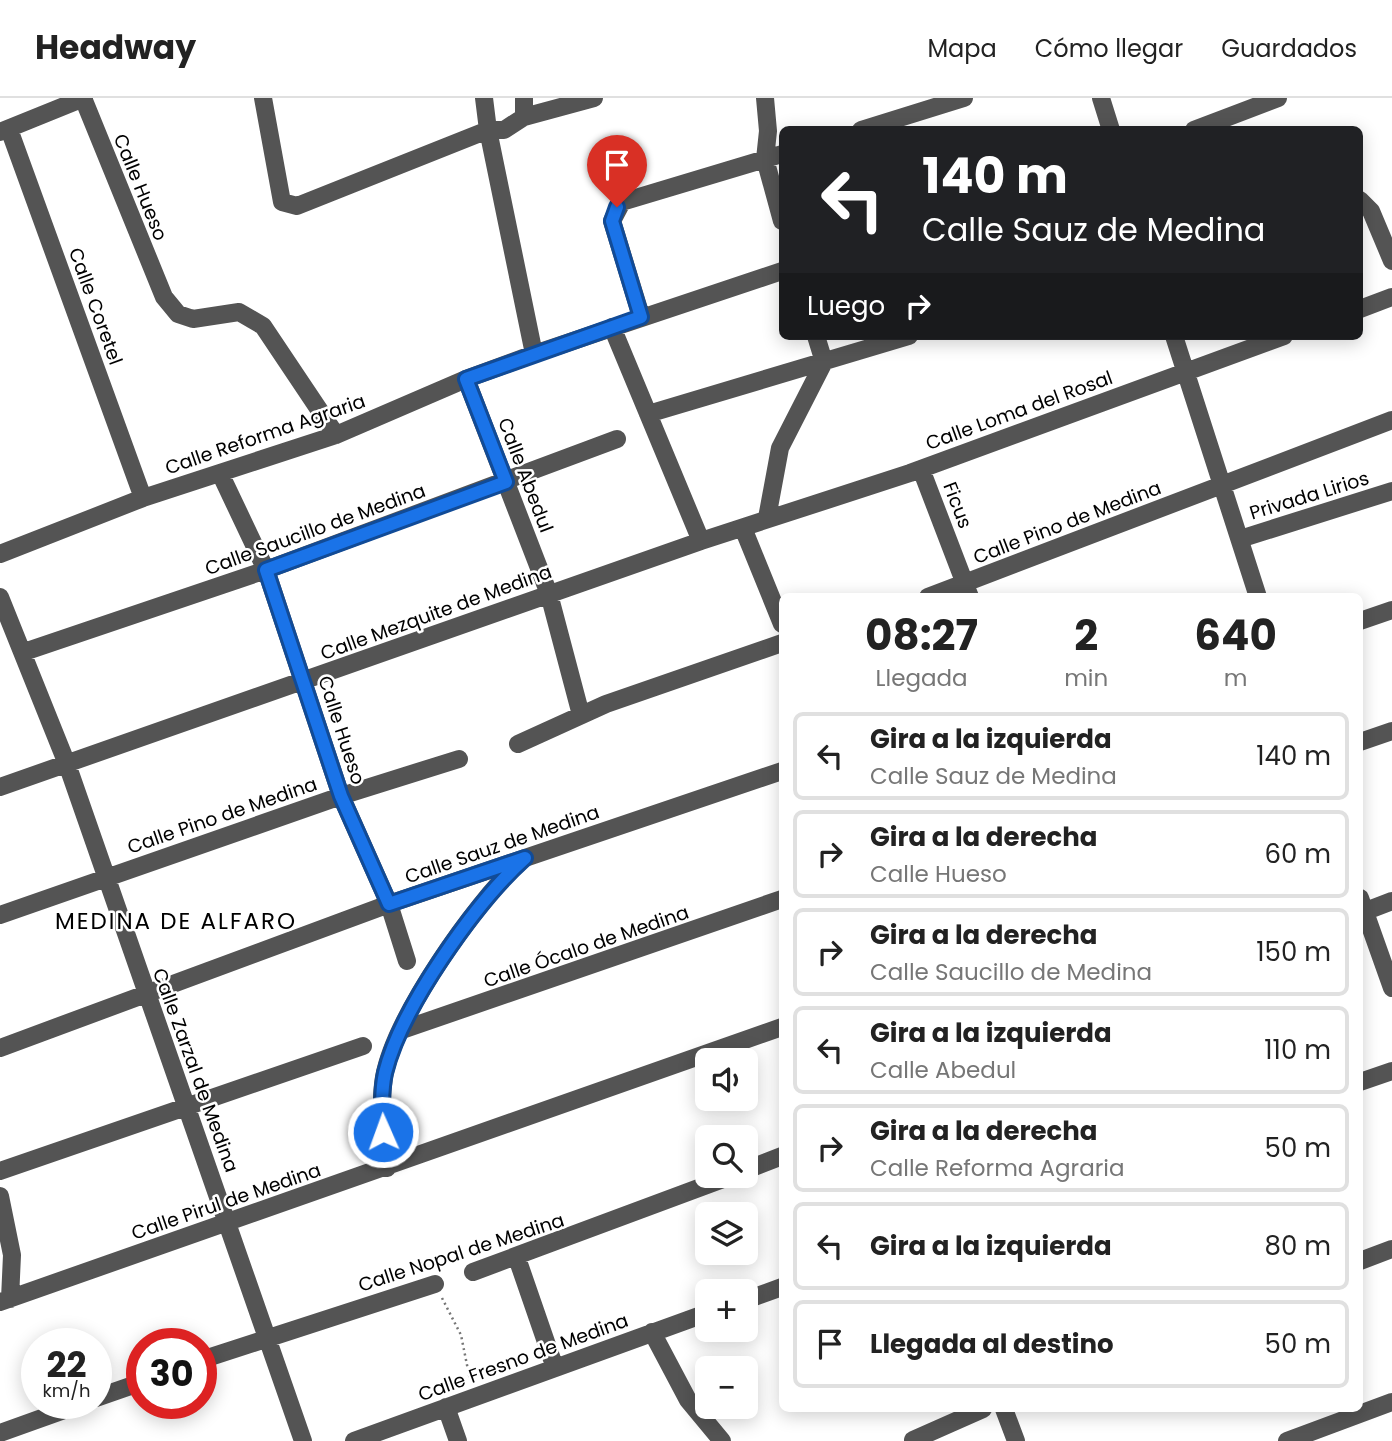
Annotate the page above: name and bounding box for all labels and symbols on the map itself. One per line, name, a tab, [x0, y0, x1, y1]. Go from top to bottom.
street label: Calle Hueso	[107, 130, 174, 245]
pin	[587, 135, 647, 207]
street label: Calle Coretel	[62, 244, 129, 368]
street label: Calle Loma del Rosal	[922, 364, 1116, 457]
street label: Calle Reforma Agraria	[161, 387, 369, 481]
street label: Calle Abedul	[491, 414, 560, 536]
street label: Privada Lirios	[1246, 464, 1372, 526]
street label: Calle Pino de Medina	[969, 474, 1165, 571]
street label: Calle Saucillo de Medina	[201, 477, 429, 582]
street label: Ficus	[936, 478, 979, 532]
street label: Calle Mezquite de Medina	[317, 558, 556, 667]
street label: Calle Hueso	[311, 672, 372, 788]
street label: Calle Pino de Medina	[124, 770, 321, 861]
street label: Calle Sauz de Medina	[401, 799, 603, 890]
street label: Calle Ócalo de Medina	[480, 899, 692, 994]
district label: MEDINA DE ALFARO	[55, 905, 297, 937]
street label: Calle Zarzal de Medina	[146, 964, 245, 1176]
position arrow	[346, 1095, 420, 1169]
street label: Calle Pirul de Medina	[128, 1156, 325, 1247]
street label: Calle Nopal de Medina	[355, 1206, 568, 1299]
street label: Calle Fresno de Medina	[414, 1307, 632, 1408]
speed limit sign: 30	[126, 1328, 217, 1419]

